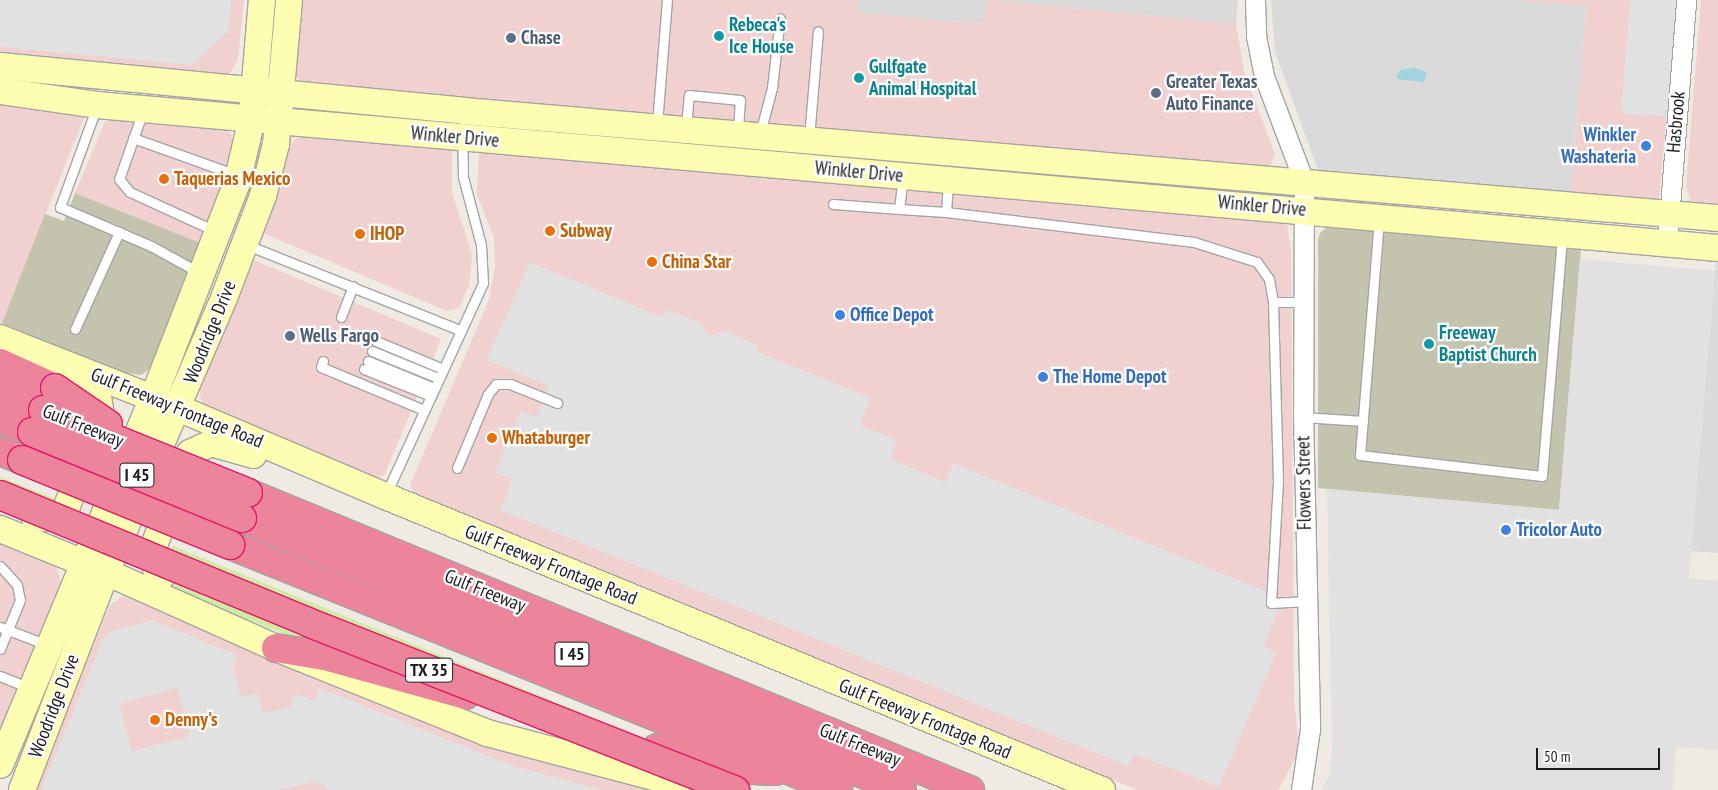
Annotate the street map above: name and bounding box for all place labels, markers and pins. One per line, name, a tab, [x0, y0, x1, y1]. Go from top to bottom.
place label: Rebeca's Ice House	[729, 14, 794, 58]
place label: Chase	[521, 27, 561, 49]
marker: Rebeca's Ice House	[713, 30, 725, 42]
marker: Chase	[505, 32, 517, 44]
place label: Gulfgate Animal Hospital	[869, 56, 976, 100]
place label: Greater Texas Auto Finance	[1166, 71, 1258, 115]
marker: Gulfgate Animal Hospital	[853, 72, 865, 84]
marker: Greater Texas Auto Finance	[1150, 87, 1162, 99]
place label: Winkler Washateria	[1561, 124, 1636, 168]
marker: Winkler Washateria	[1640, 140, 1652, 152]
place label: Taquerias Mexico	[174, 168, 290, 190]
marker: Taquerias Mexico	[158, 173, 170, 185]
place label: Subway	[560, 220, 612, 242]
place label: IHOP	[370, 223, 404, 245]
marker: Subway	[544, 225, 556, 237]
marker: IHOP	[354, 228, 366, 240]
place label: China Star	[662, 251, 731, 273]
marker: China Star	[646, 256, 658, 268]
place label: Office Depot	[850, 304, 934, 326]
marker: Office Depot	[834, 309, 846, 321]
place label: Freeway Baptist Church	[1439, 322, 1537, 366]
place label: Wells Fargo	[300, 325, 379, 347]
marker: Wells Fargo	[284, 330, 296, 342]
marker: Freeway Baptist Church	[1423, 338, 1435, 350]
place label: The Home Depot	[1053, 366, 1167, 388]
marker: The Home Depot	[1037, 371, 1049, 383]
place label: Whataburger	[502, 427, 590, 449]
marker: Whataburger	[486, 432, 498, 444]
place label: Tricolor Auto	[1516, 519, 1603, 541]
marker: Tricolor Auto	[1500, 524, 1512, 536]
place label: Denny's	[165, 709, 218, 731]
marker: Denny's	[149, 714, 161, 726]

